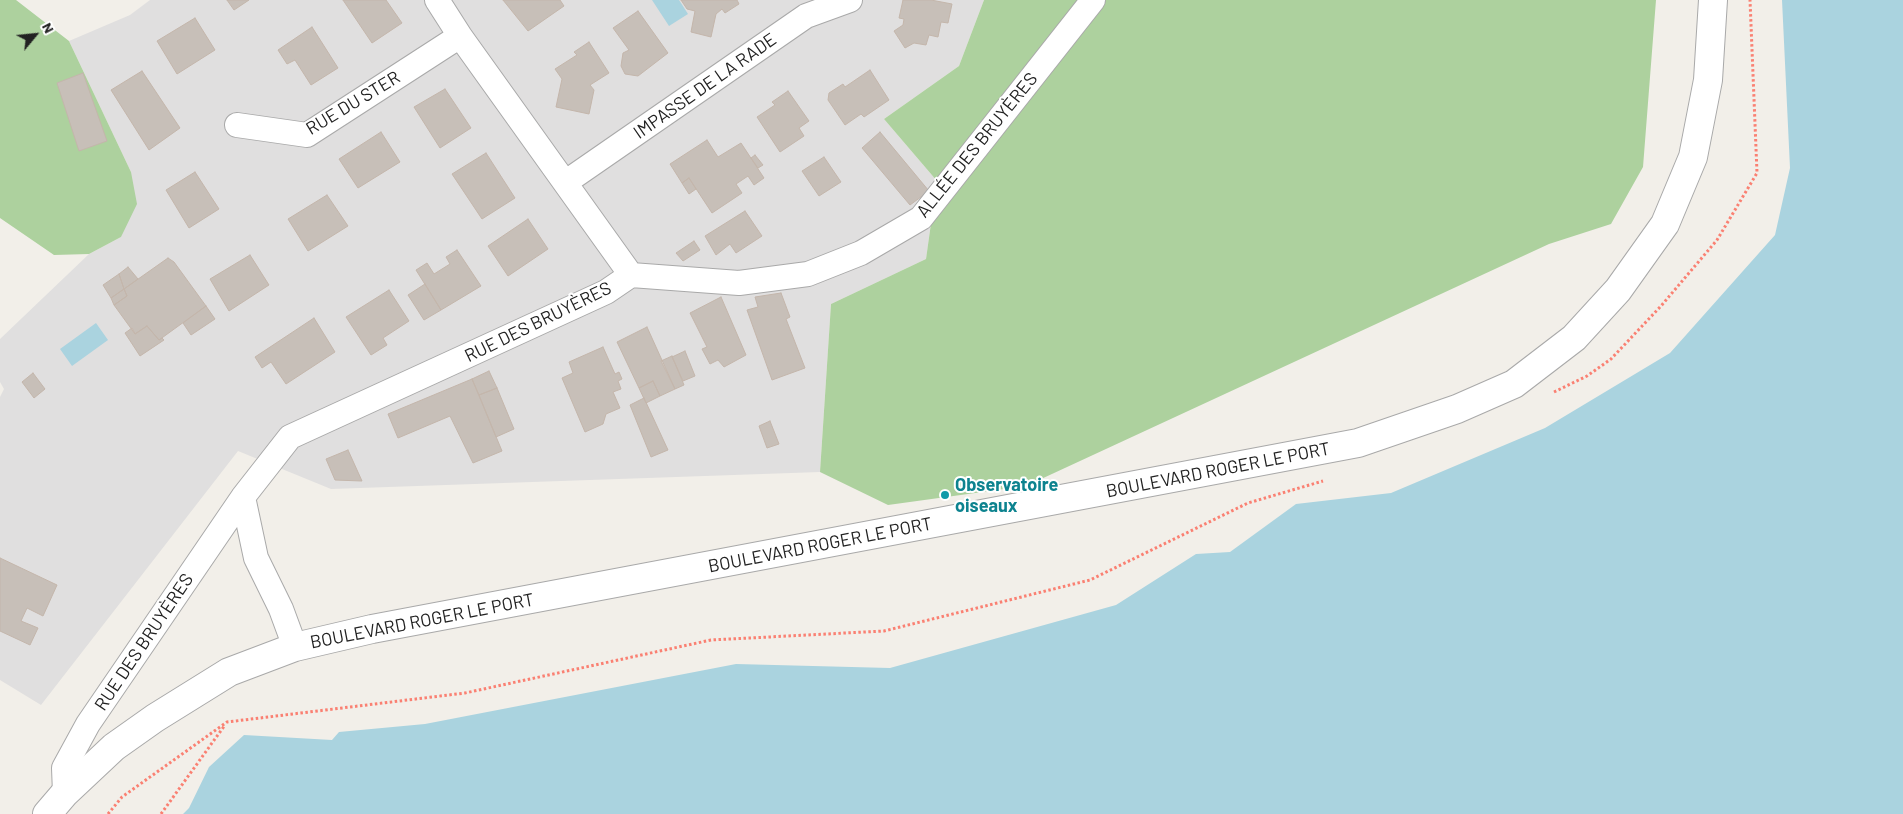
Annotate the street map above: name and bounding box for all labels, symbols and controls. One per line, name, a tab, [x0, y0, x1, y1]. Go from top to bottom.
north arrow	[10, 10, 60, 60]
text: N	[39, 20, 58, 36]
street label: IMPASSE DE LA RADE	[629, 29, 781, 143]
street label: RUE DU STER	[302, 66, 404, 140]
street label: ALLÉE DES BRUYÈRES	[912, 68, 1042, 222]
street label: RUE DES BRUYÈRES	[461, 277, 615, 367]
street label: BOULEVARD ROGER LE PORT	[1104, 438, 1332, 502]
place label: Observatoire oiseaux	[955, 474, 1058, 516]
marker: Observatoire oiseaux	[939, 489, 951, 501]
street label: BOULEVARD ROGER LE PORT	[706, 513, 934, 577]
street label: RUE DES BRUYÈRES	[90, 569, 198, 715]
street label: BOULEVARD ROGER LE PORT	[308, 589, 536, 653]

